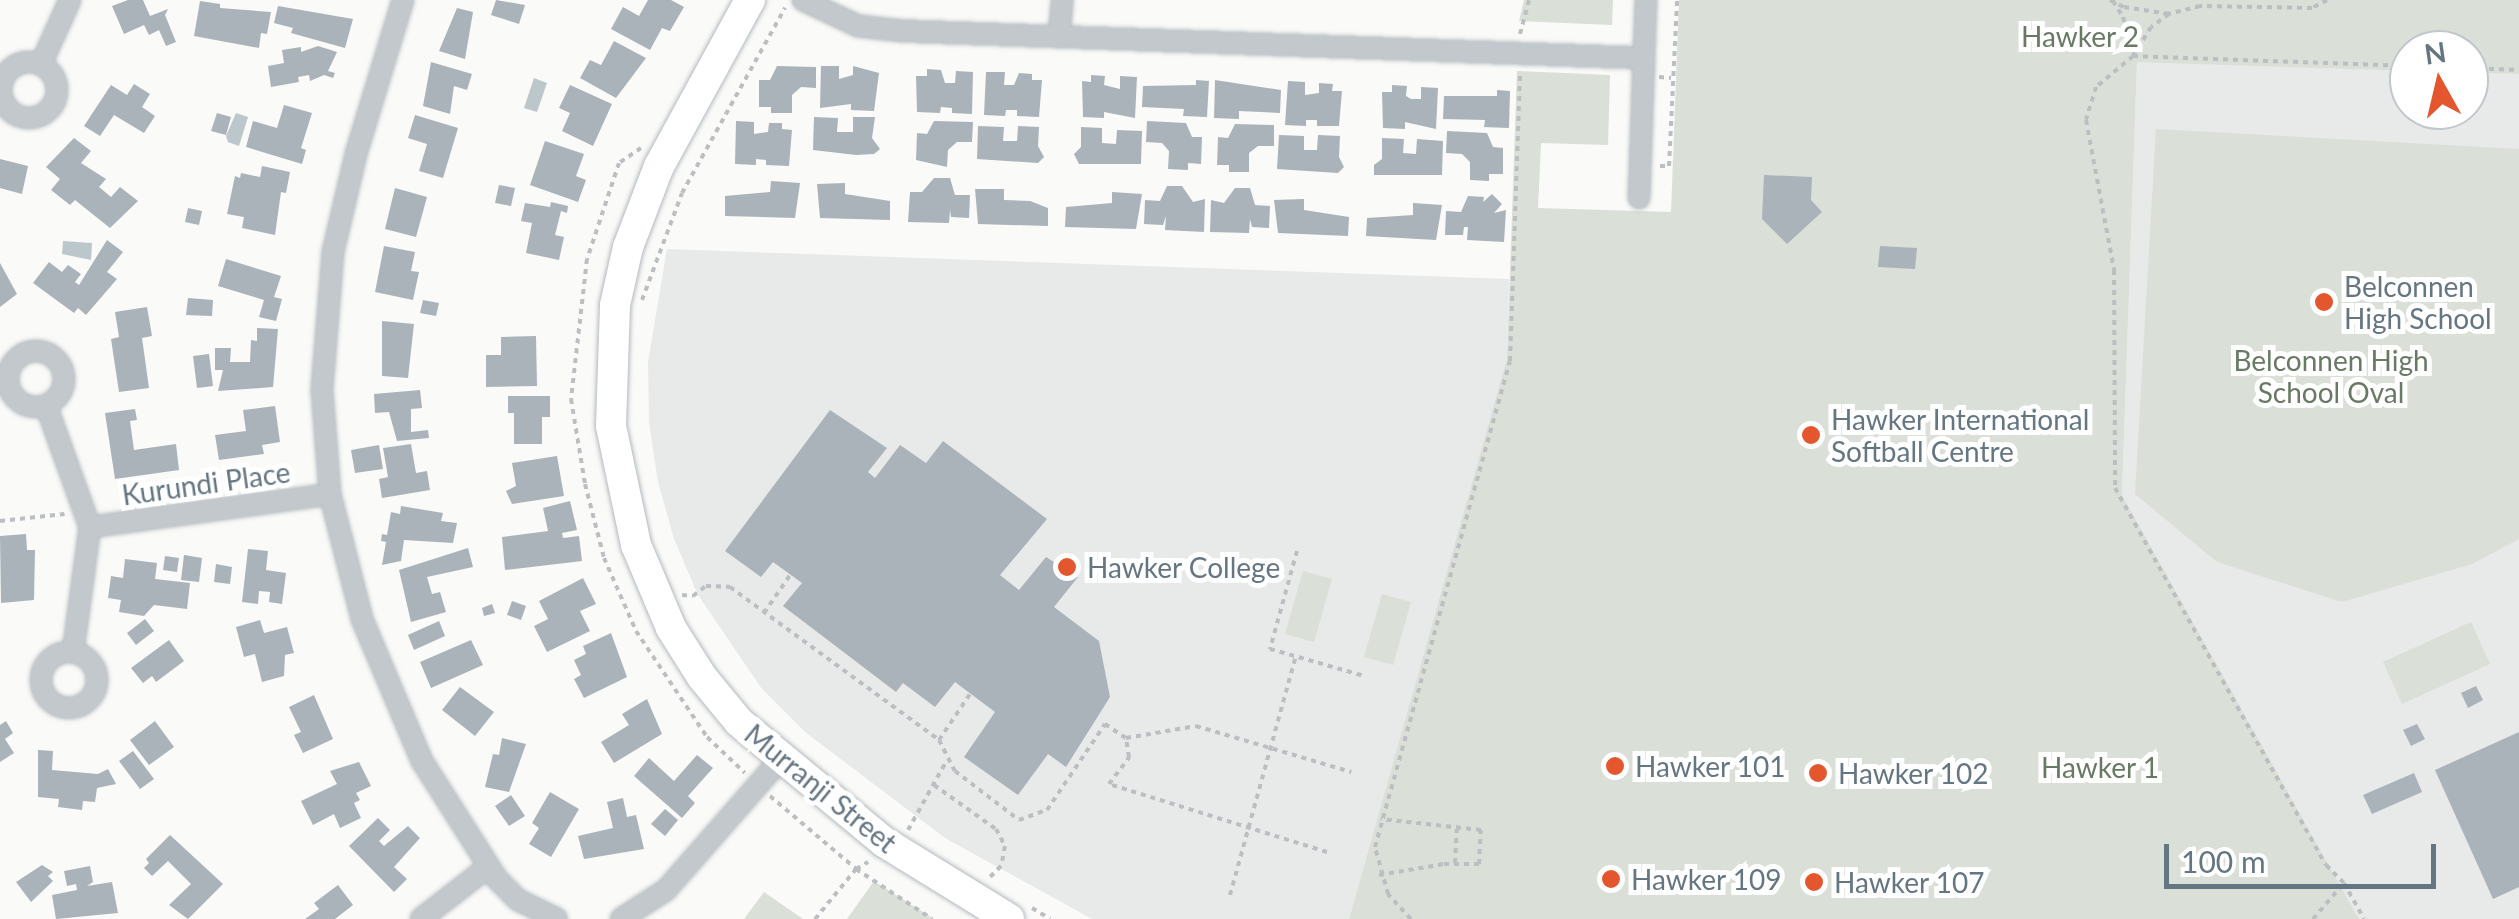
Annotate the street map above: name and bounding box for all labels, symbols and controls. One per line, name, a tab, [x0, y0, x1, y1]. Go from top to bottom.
park label: Hawker 2	[2021, 19, 2139, 53]
north arrow	[2389, 30, 2489, 130]
text: N	[2422, 34, 2448, 71]
place label: Belconnen High School	[2344, 269, 2492, 335]
marker: Belconnen High School	[2313, 291, 2335, 313]
park label: Belconnen High School Oval	[2233, 343, 2429, 409]
place label: Hawker International Softball Centre	[1831, 402, 2090, 468]
marker: Hawker International Softball Centre	[1800, 424, 1822, 446]
street label: Kurundi Place	[120, 455, 292, 511]
place label: Hawker College	[1087, 550, 1281, 584]
marker: Hawker College	[1056, 556, 1078, 578]
street label: Murranji Street	[738, 717, 904, 859]
place label: Hawker 101	[1635, 749, 1786, 783]
park label: Hawker 1	[2041, 750, 2159, 784]
marker: Hawker 101	[1604, 755, 1626, 777]
place label: Hawker 102	[1838, 756, 1989, 790]
marker: Hawker 102	[1807, 762, 1829, 784]
scale bar	[2169, 824, 2442, 886]
text: 100 m	[2181, 843, 2266, 879]
place label: Hawker 109	[1631, 862, 1782, 896]
place label: Hawker 107	[1834, 865, 1985, 899]
marker: Hawker 109	[1600, 868, 1622, 890]
marker: Hawker 107	[1803, 871, 1825, 893]

